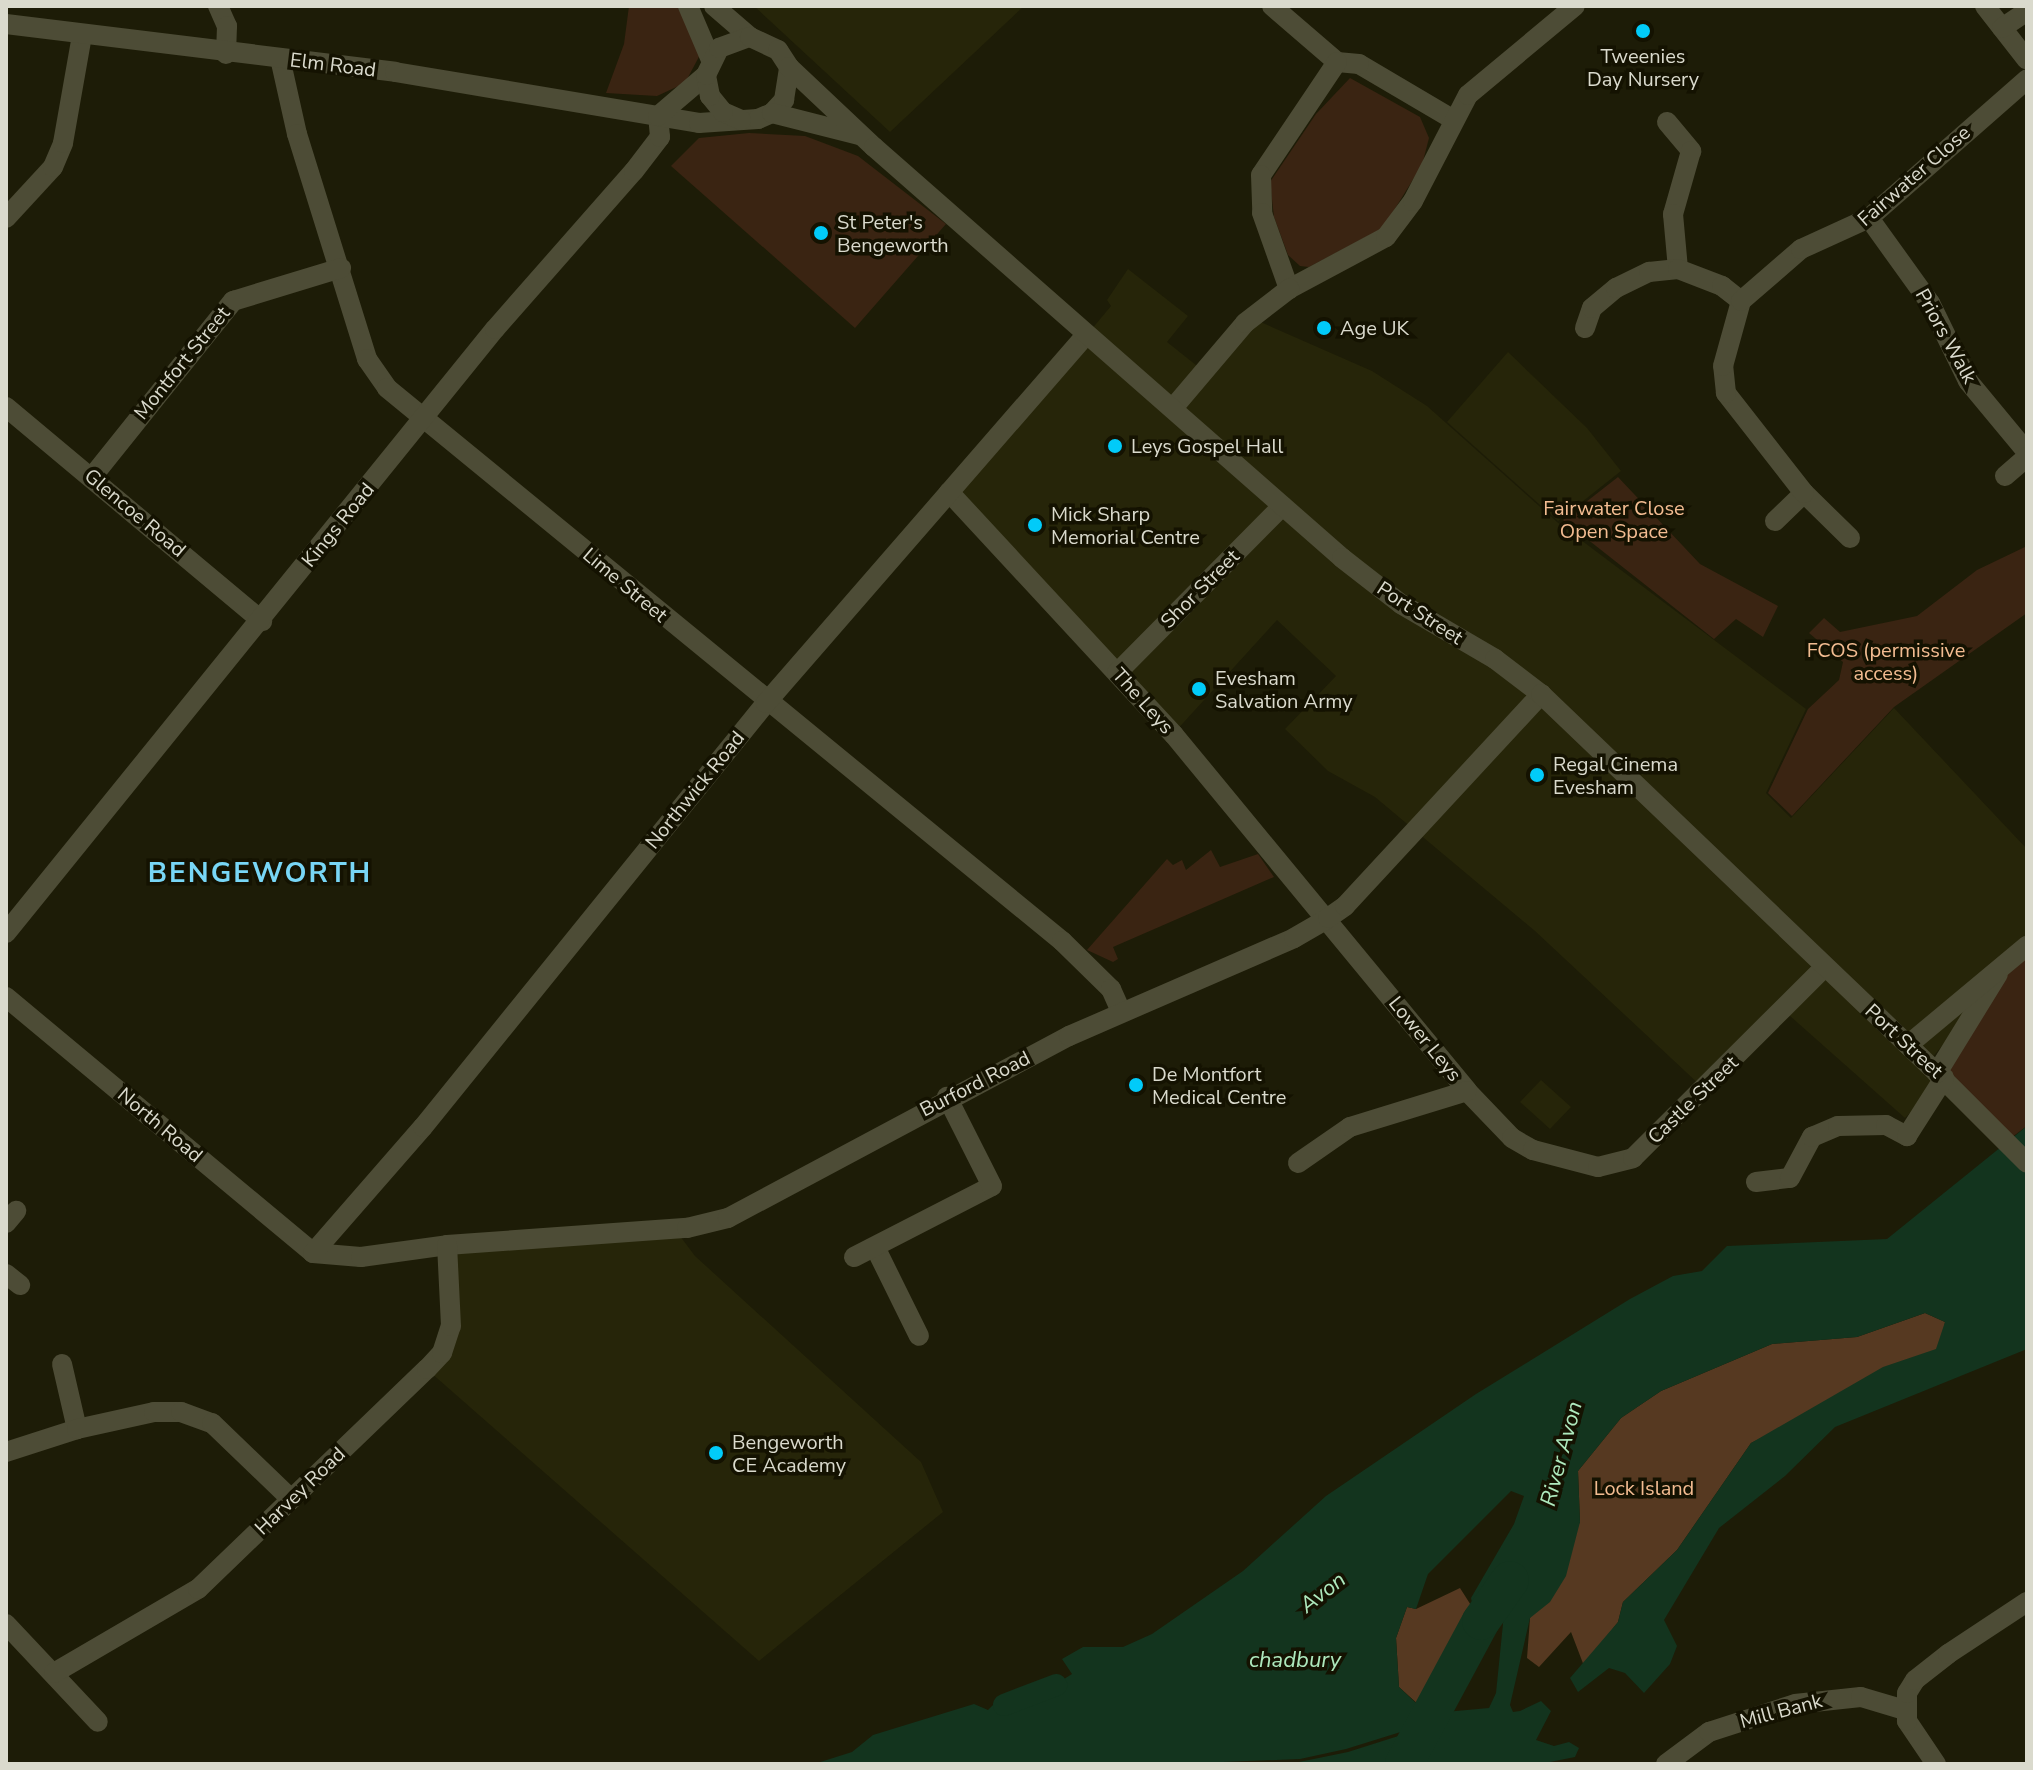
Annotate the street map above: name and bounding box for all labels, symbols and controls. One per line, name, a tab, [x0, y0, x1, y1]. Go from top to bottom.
marker: Tweenies Day Nursery	[1634, 22, 1652, 40]
place label: Tweenies Day Nursery	[1587, 44, 1699, 91]
street label: Elm Road	[289, 48, 377, 82]
street label: Fairwater Close	[1853, 121, 1975, 231]
place label: St Peter's Bengeworth	[837, 210, 949, 257]
marker: St Peter's Bengeworth	[812, 224, 830, 242]
street label: Priors Walk	[1910, 284, 1982, 388]
street label: Montfort Street	[129, 302, 235, 424]
place label: Age UK	[1340, 316, 1409, 340]
marker: Age UK	[1315, 319, 1333, 337]
place label: Leys Gospel Hall	[1131, 434, 1283, 458]
marker: Leys Gospel Hall	[1106, 437, 1124, 455]
street label: Glencoe Road	[79, 464, 191, 562]
street label: Kings Road	[297, 478, 379, 572]
park label: Fairwater Close Open Space	[1543, 496, 1685, 543]
place label: Mick Sharp Memorial Centre	[1051, 502, 1200, 549]
marker: Mick Sharp Memorial Centre	[1026, 516, 1044, 534]
street label: Lime Street	[578, 543, 672, 627]
street label: Shor Street	[1156, 545, 1244, 633]
street label: Port Street	[1372, 576, 1468, 650]
park label: FCOS (permissive access)	[1807, 639, 1965, 686]
street label: The Leys	[1107, 663, 1179, 739]
place label: Evesham Salvation Army	[1215, 666, 1353, 713]
marker: Evesham Salvation Army	[1190, 680, 1208, 698]
street label: Northwick Road	[640, 726, 750, 854]
place label: Regal Cinema Evesham	[1553, 752, 1678, 799]
marker: Regal Cinema Evesham	[1528, 766, 1546, 784]
district label: BENGEWORTH	[148, 856, 372, 890]
street label: Lower Leys	[1383, 992, 1467, 1086]
street label: Port Street	[1860, 999, 1948, 1083]
street label: Burford Road	[916, 1046, 1034, 1122]
street label: Castle Street	[1643, 1051, 1743, 1149]
place label: De Montfort Medical Centre	[1152, 1062, 1286, 1109]
marker: De Montfort Medical Centre	[1127, 1076, 1145, 1094]
street label: North Road	[113, 1082, 207, 1168]
water label: River Avon	[1535, 1399, 1589, 1509]
place label: Bengeworth CE Academy	[732, 1430, 846, 1477]
street label: Harvey Road	[250, 1442, 350, 1540]
marker: Bengeworth CE Academy	[707, 1444, 725, 1462]
park label: Lock Island	[1594, 1476, 1694, 1500]
water label: Avon	[1295, 1567, 1351, 1619]
water label: chadbury	[1249, 1648, 1341, 1674]
street label: Mill Bank	[1737, 1689, 1825, 1733]

